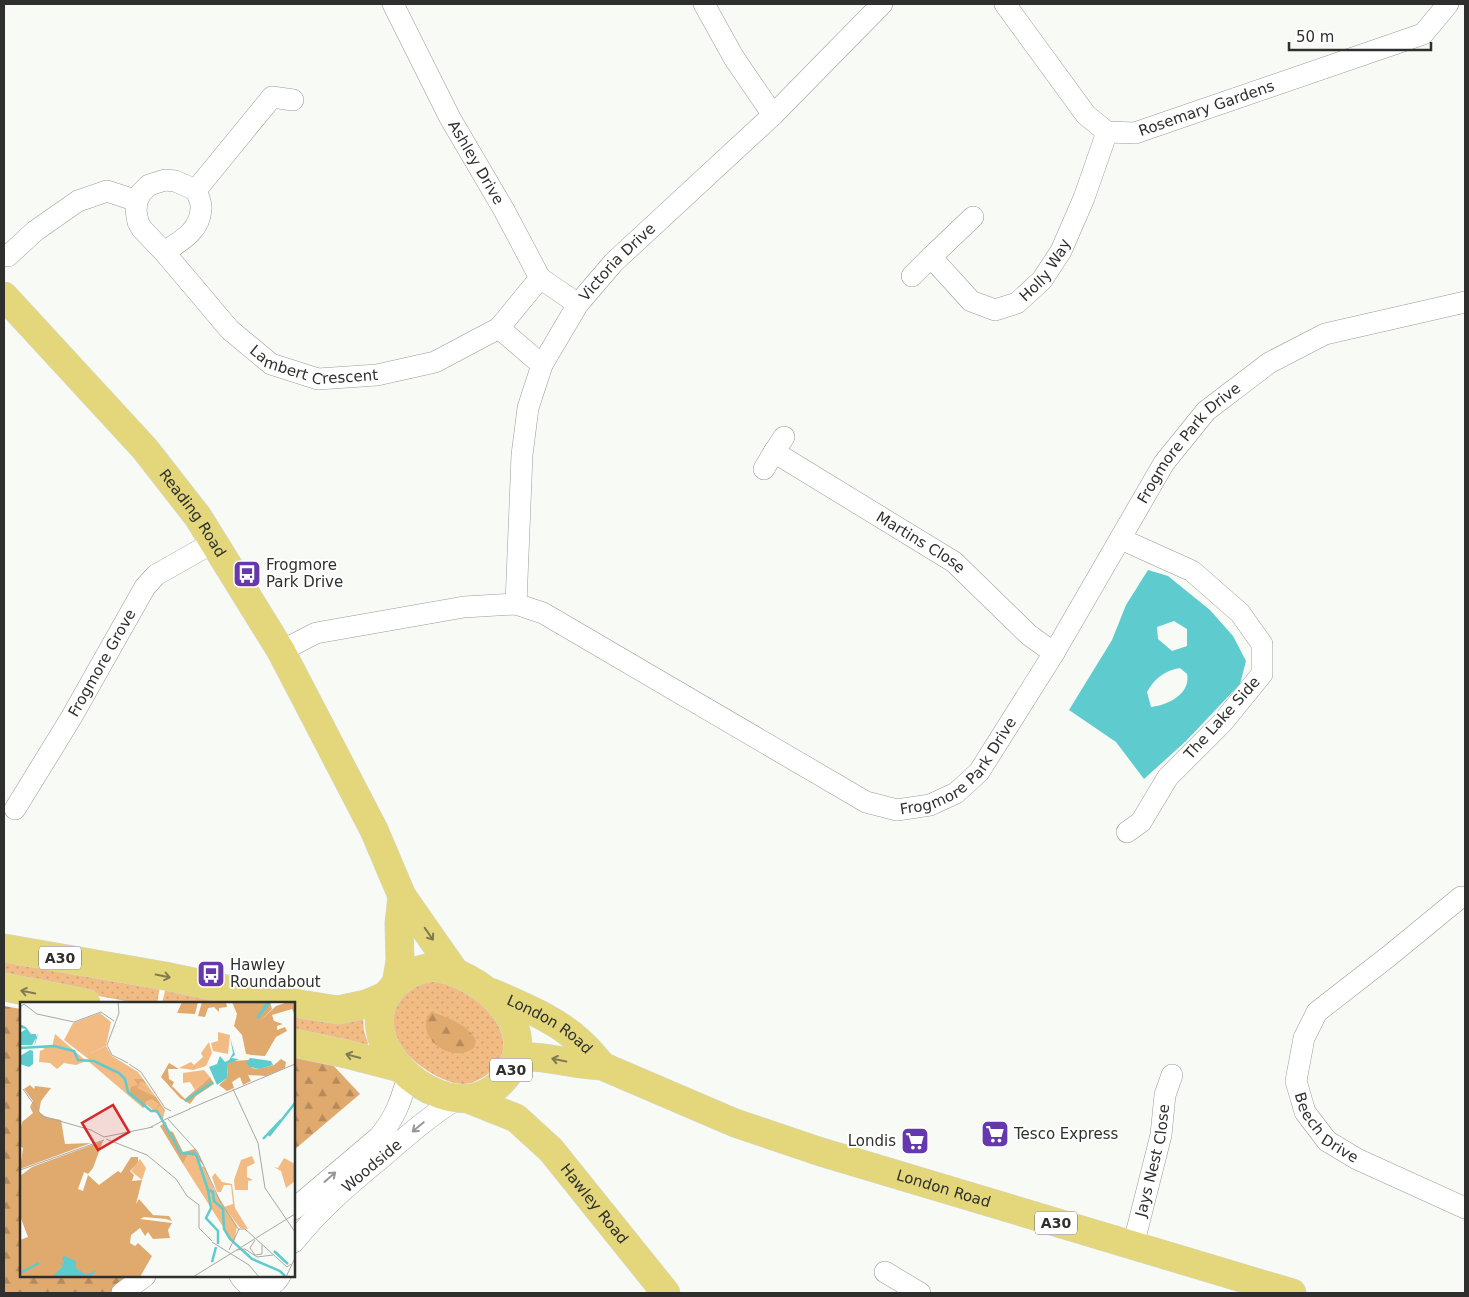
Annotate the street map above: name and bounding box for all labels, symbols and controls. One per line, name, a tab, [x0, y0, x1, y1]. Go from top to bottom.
scale bar	[1289, 20, 1432, 52]
text: 50 m	[1296, 28, 1334, 46]
street label: Rosemary Gardens	[1136, 77, 1277, 140]
street label: Ashley Drive	[444, 117, 508, 208]
street label: Victoria Drive	[575, 219, 659, 305]
street label: Holly Way	[1016, 236, 1074, 305]
street label: Lambert Crescent	[246, 341, 379, 389]
street label: Frogmore Park Drive	[1134, 379, 1244, 507]
street label: Reading Road	[155, 466, 230, 560]
street label: Martins Close	[873, 508, 969, 577]
place label: Frogmore Park Drive	[266, 556, 343, 591]
bus stop icon: Frogmore Park Drive	[232, 559, 262, 589]
street label: Frogmore Grove	[65, 606, 140, 720]
street label: The Lake Side	[1180, 673, 1264, 764]
street label: Frogmore Park Drive	[899, 714, 1020, 818]
one-way arrow	[424, 927, 434, 941]
road number: A30	[39, 946, 81, 970]
place label: Hawley Roundabout	[230, 956, 321, 991]
bus stop icon: Hawley Roundabout	[196, 959, 226, 989]
one-way arrow	[155, 971, 171, 981]
one-way arrow	[20, 987, 36, 996]
street label: London Road	[504, 991, 596, 1058]
inset map	[20, 1002, 295, 1277]
one-way arrow	[345, 1050, 361, 1060]
one-way arrow	[552, 1055, 568, 1064]
road number: A30	[490, 1058, 532, 1082]
street label: Beech Drive	[1291, 1090, 1362, 1167]
street label: Jays Nest Close	[1131, 1103, 1173, 1220]
supermarket icon: Tesco Express	[980, 1119, 1010, 1149]
one-way arrow	[411, 1122, 424, 1133]
place label: Tesco Express	[1013, 1125, 1119, 1143]
supermarket icon: Londis	[900, 1126, 930, 1156]
place label: Londis	[848, 1132, 896, 1150]
street label: Woodside	[338, 1136, 405, 1196]
street label: Hawley Road	[557, 1160, 632, 1247]
street label: London Road	[894, 1166, 993, 1211]
one-way arrow	[324, 1171, 337, 1183]
road number: A30	[1035, 1212, 1077, 1234]

